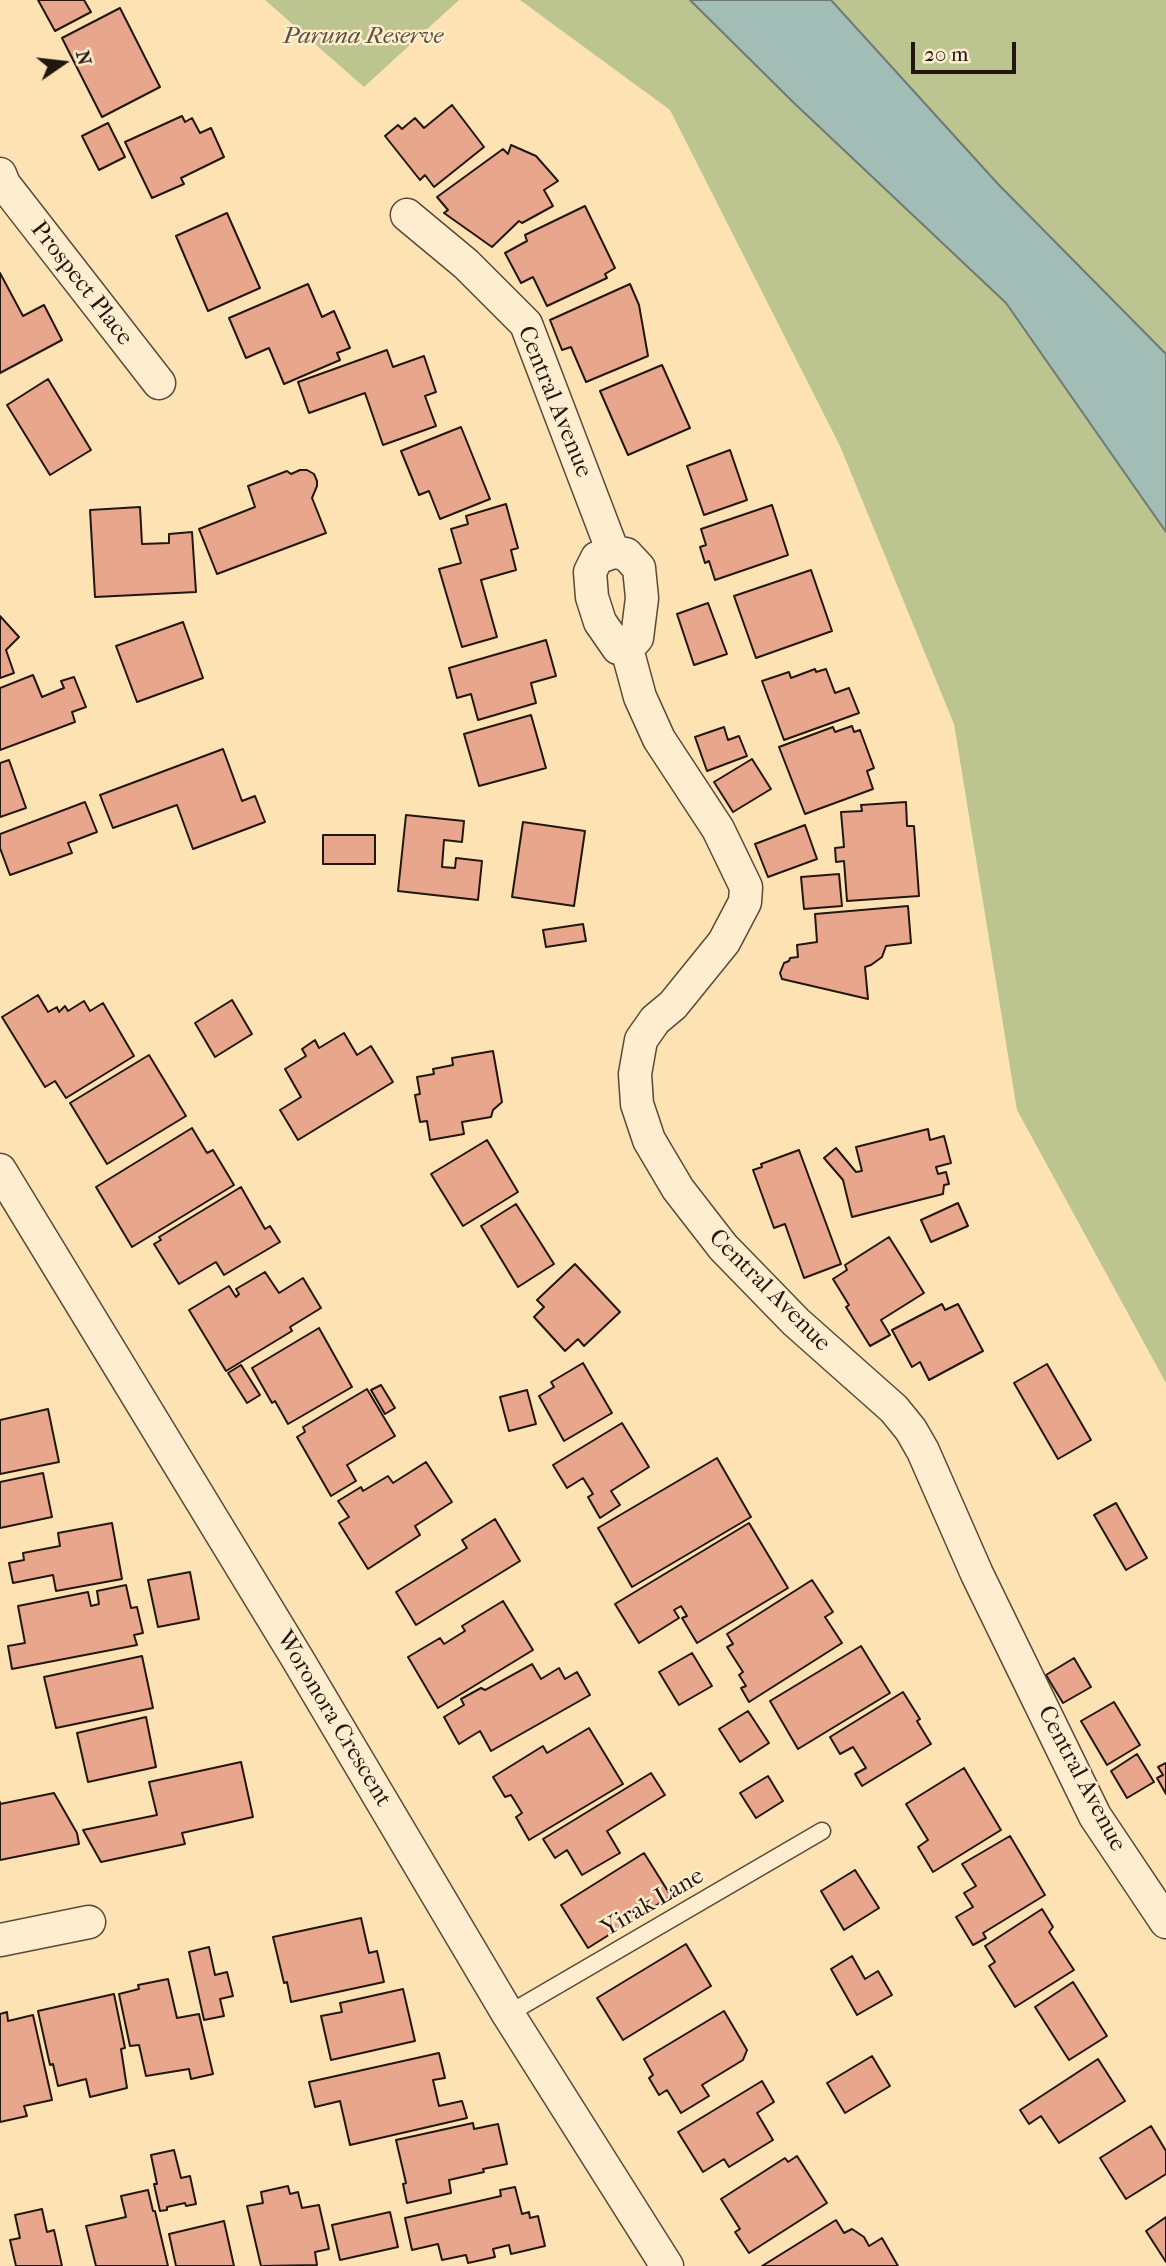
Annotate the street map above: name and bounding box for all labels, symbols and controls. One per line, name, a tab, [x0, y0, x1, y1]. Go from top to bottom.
park label: Paruna Reserve	[283, 23, 443, 51]
north arrow	[28, 28, 98, 98]
scale bar	[914, 28, 1019, 72]
text: 20 m	[924, 42, 968, 66]
text: N	[71, 48, 96, 68]
street label: Prospect Place	[24, 216, 138, 352]
street label: Central Avenue	[511, 322, 597, 482]
street label: Central Avenue	[702, 1224, 836, 1358]
street label: Woronora Crescent	[269, 1626, 397, 1812]
street label: Central Avenue	[1031, 1701, 1131, 1857]
street label: Yirak Lane	[597, 1862, 709, 1944]

